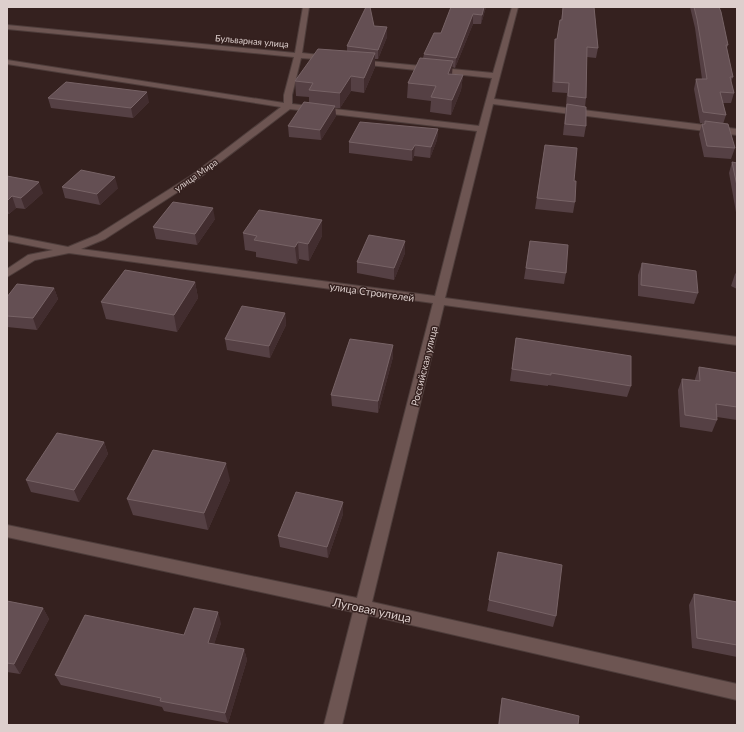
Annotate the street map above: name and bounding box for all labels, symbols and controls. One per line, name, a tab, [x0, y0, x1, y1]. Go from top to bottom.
street label: Бульварная улица	[215, 32, 289, 50]
street label: улица Мира	[172, 156, 220, 194]
street label: улица Строителей	[329, 280, 415, 304]
street label: Российская улица	[408, 325, 440, 407]
street label: Луговая улица	[330, 594, 413, 626]

